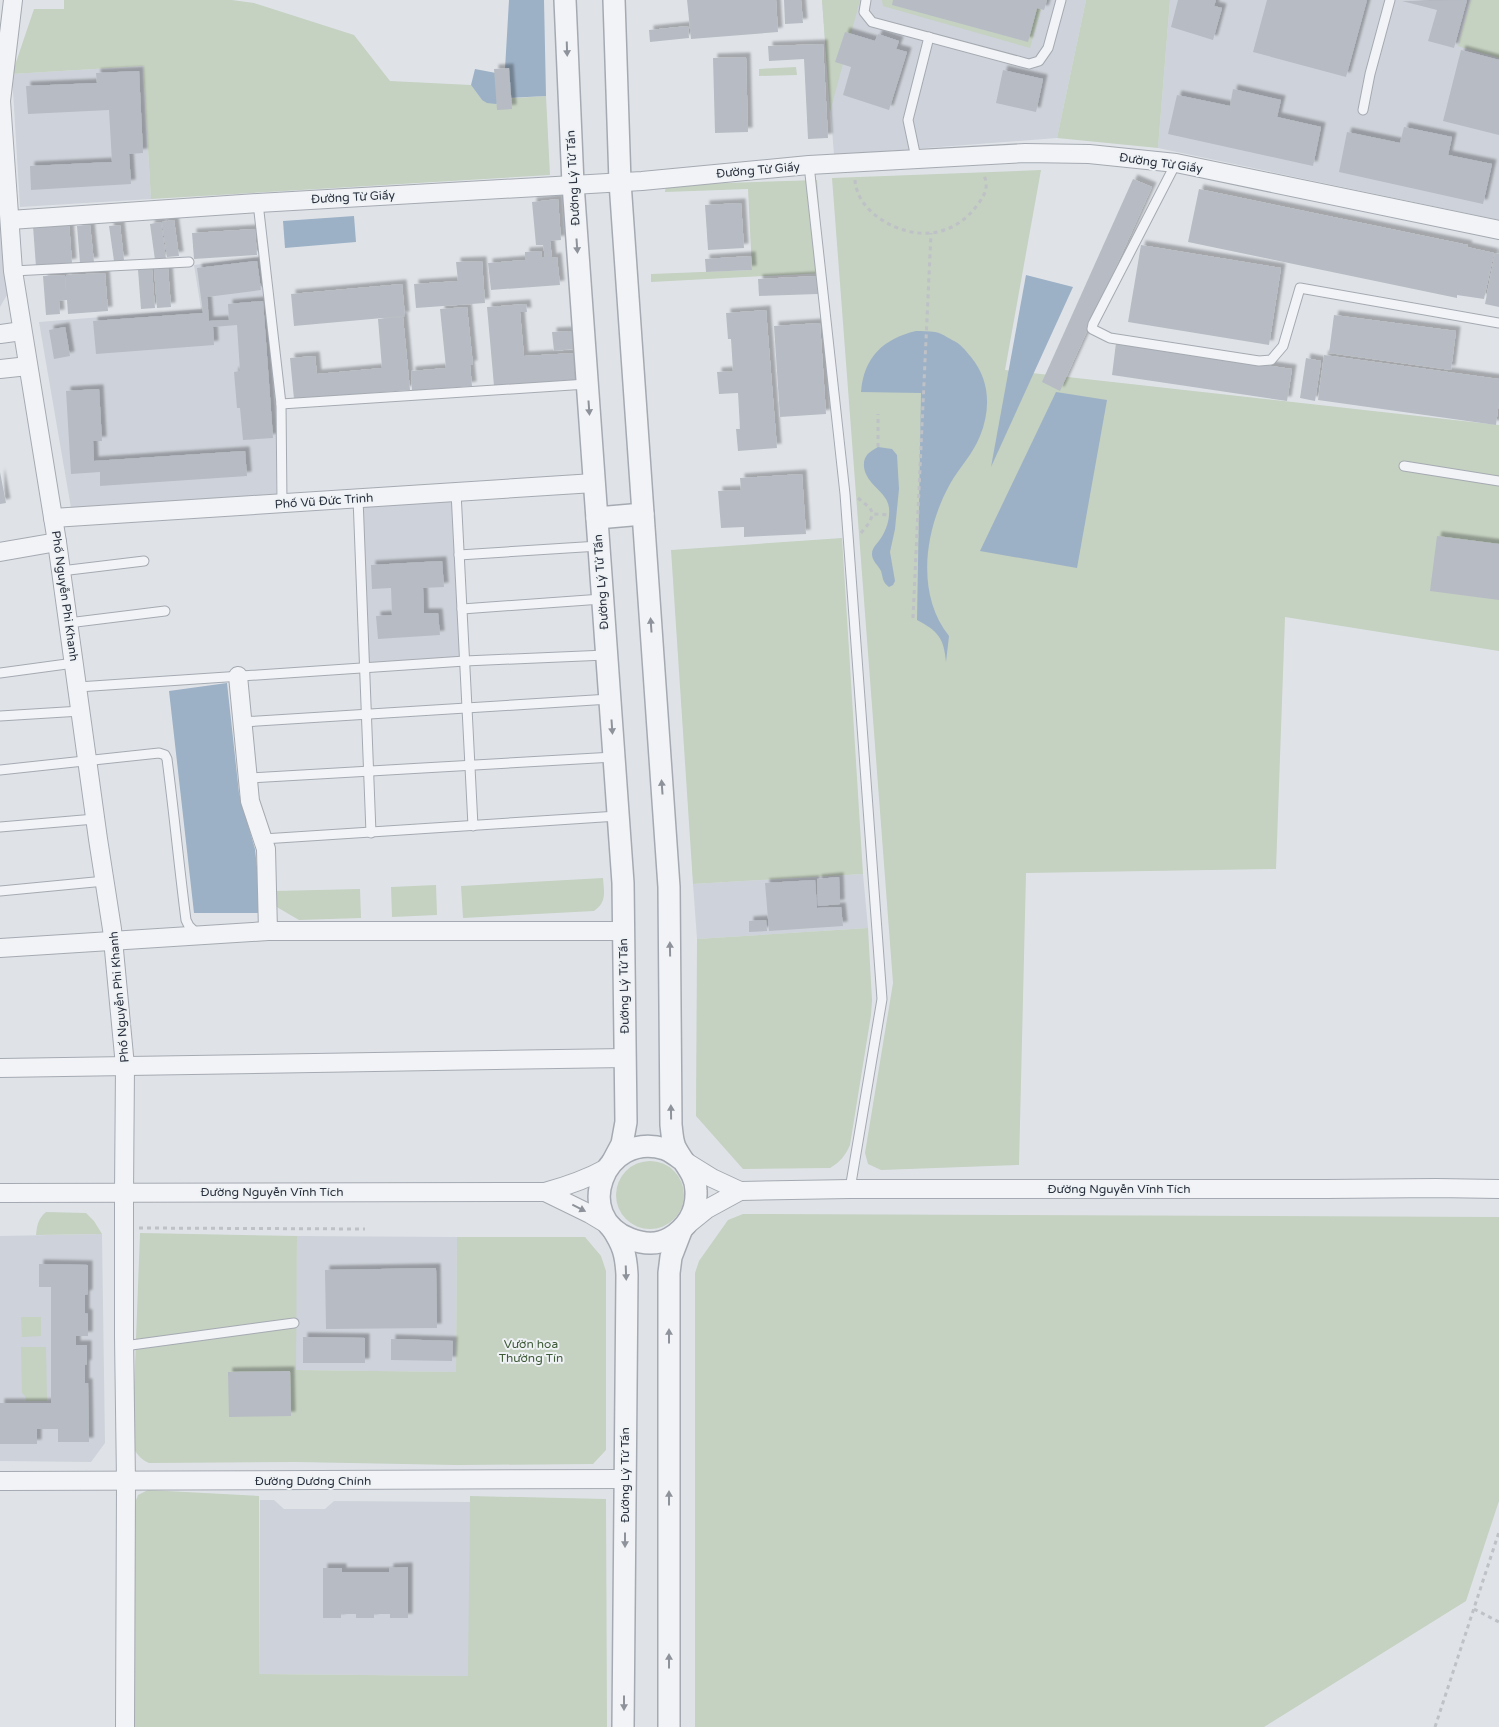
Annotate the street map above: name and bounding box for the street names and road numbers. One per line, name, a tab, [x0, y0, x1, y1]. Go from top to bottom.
street label: Đường Lý Tử Tấn	[564, 130, 582, 226]
street label: Đường Từ Giấy	[1118, 150, 1204, 176]
street label: Đường Từ Giấy	[716, 159, 801, 181]
street label: Đường Từ Giấy	[311, 188, 396, 206]
street label: Phố Vũ Đức Trinh	[274, 491, 374, 511]
street label: Phố Nguyễn Phi Khanh	[49, 530, 81, 662]
street label: Đường Lý Tử Tấn	[591, 534, 611, 630]
street label: Phố Nguyễn Phi Khanh	[106, 931, 132, 1063]
street label: Đường Lý Tử Tấn	[616, 938, 632, 1034]
street label: Đường Nguyễn Vĩnh Tích	[1048, 1182, 1191, 1196]
street label: Đường Nguyễn Vĩnh Tích	[201, 1185, 344, 1199]
street label: Đường Lý Tử Tấn	[618, 1427, 632, 1523]
street label: Đường Dương Chính	[255, 1474, 371, 1488]

